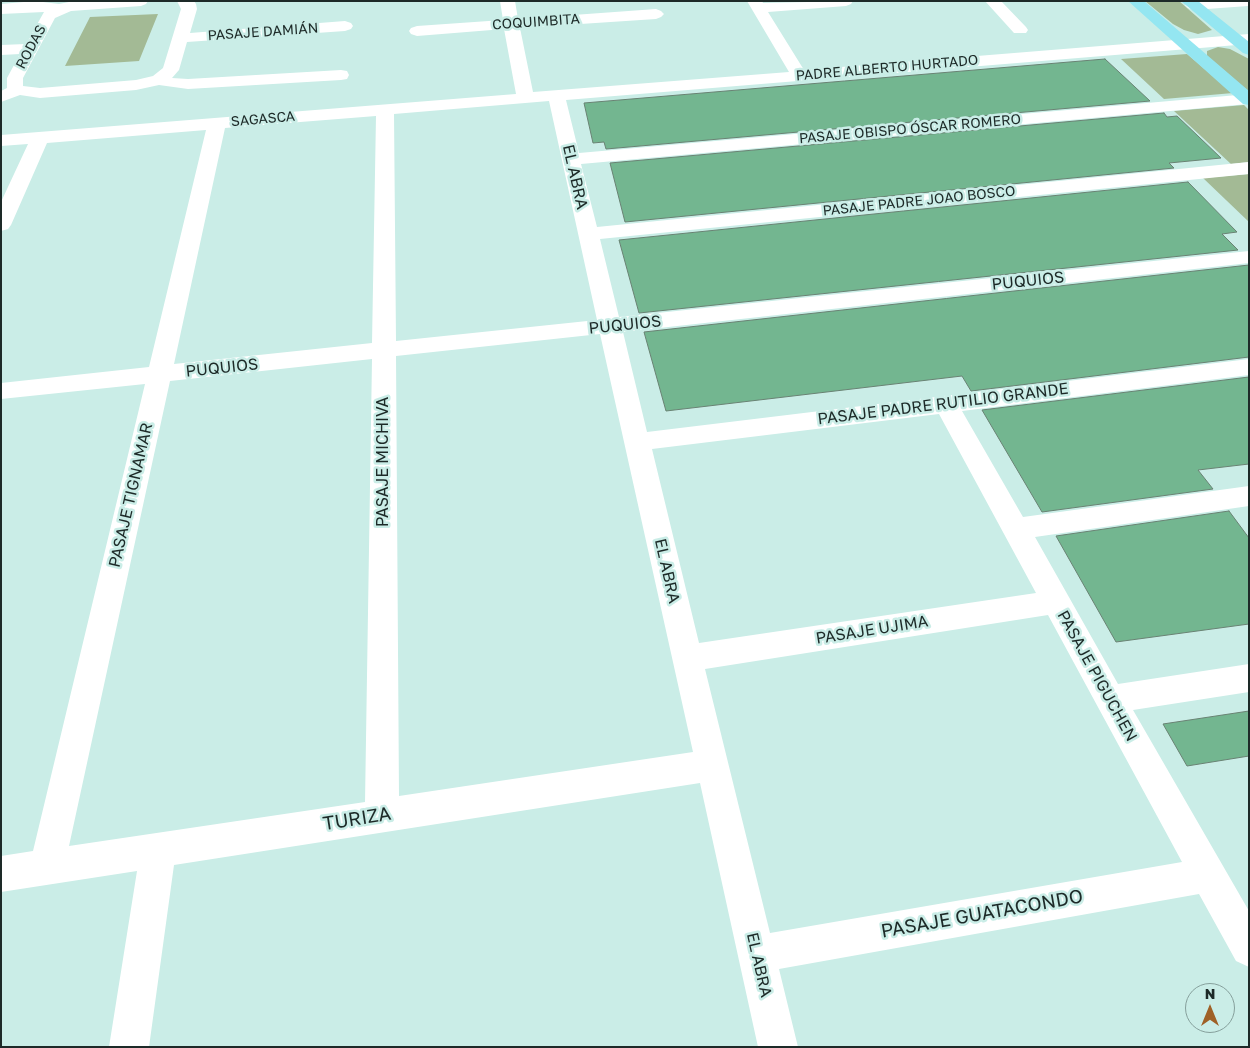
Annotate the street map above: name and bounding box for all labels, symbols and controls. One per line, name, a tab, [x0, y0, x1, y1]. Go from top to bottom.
street label: COQUIMBITA	[492, 11, 580, 33]
street label: PASAJE DAMIÁN	[207, 20, 319, 44]
street label: RODAS	[12, 22, 50, 72]
street label: PADRE ALBERTO HURTADO	[795, 52, 979, 84]
street label: SAGASCA	[230, 108, 296, 130]
street label: PASAJE OBISPO ÓSCAR ROMERO	[798, 111, 1022, 147]
street label: EL ABRA	[558, 143, 592, 211]
street label: PASAJE PADRE JOAO BOSCO	[822, 183, 1016, 219]
street label: PUQUIOS	[991, 268, 1065, 294]
street label: PUQUIOS	[588, 312, 662, 338]
street label: PUQUIOS	[185, 355, 259, 381]
street label: PASAJE PADRE RUTILIO GRANDE	[817, 379, 1069, 429]
street label: PASAJE MICHIVA	[373, 397, 393, 527]
street label: PASAJE TIGNAMAR	[105, 421, 157, 569]
street label: EL ABRA	[650, 537, 684, 605]
street label: PASAJE PIGUCHEN	[1053, 607, 1141, 745]
street label: PASAJE UJIMA	[814, 612, 930, 648]
street label: TURIZA	[321, 802, 393, 836]
street label: PASAJE GUATACONDO	[879, 885, 1085, 943]
street label: EL ABRA	[742, 931, 776, 999]
north arrow	[1185, 983, 1235, 1033]
text: N	[1205, 985, 1215, 1002]

